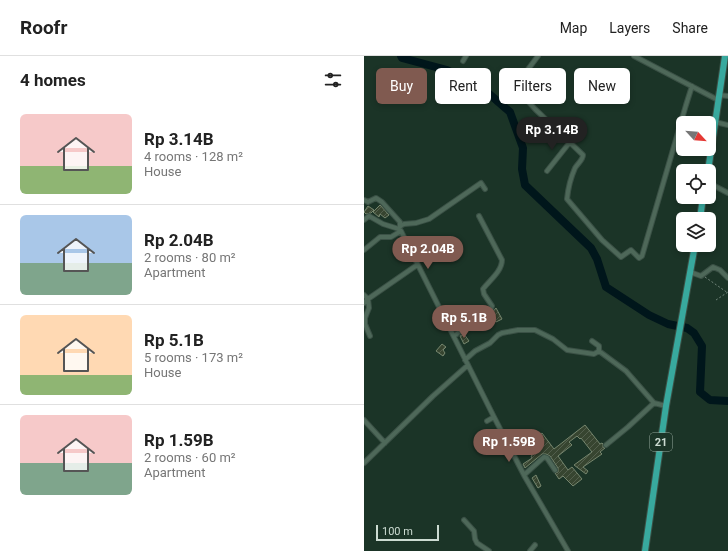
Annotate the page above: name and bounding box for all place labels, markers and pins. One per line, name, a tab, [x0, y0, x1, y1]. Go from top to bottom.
pin: Rp 3.14B	[511, 117, 593, 151]
pin: Rp 2.04B	[387, 236, 469, 270]
pin: Rp 5.1B	[427, 305, 501, 339]
pin: Rp 1.59B	[468, 429, 550, 463]

